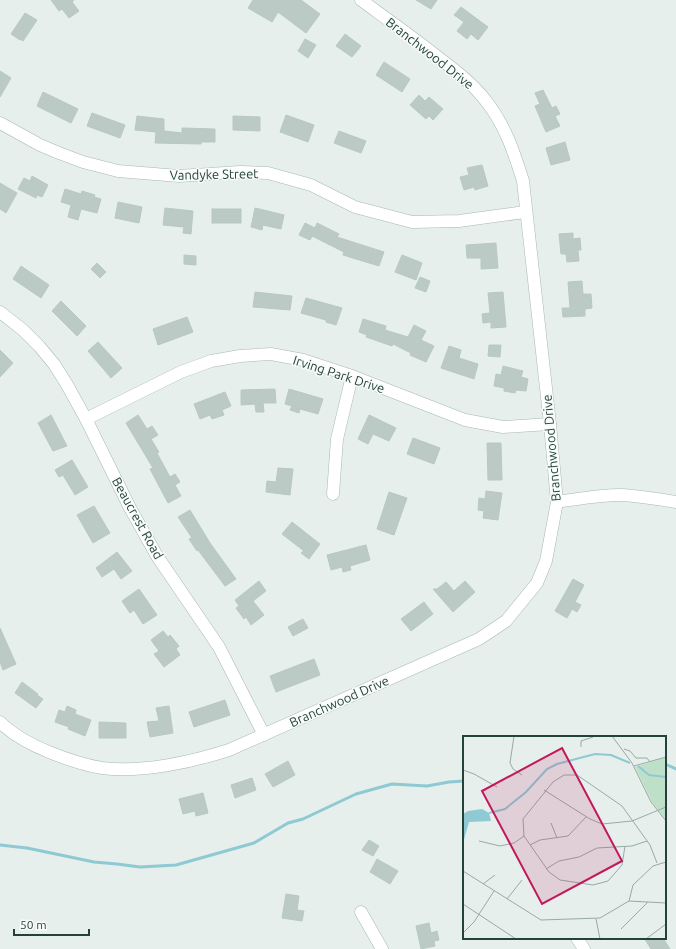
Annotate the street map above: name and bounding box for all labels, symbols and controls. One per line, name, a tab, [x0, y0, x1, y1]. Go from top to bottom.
street label: Branchwood Drive	[383, 14, 477, 92]
street label: Vandyke Street	[169, 166, 259, 182]
street label: Irving Park Drive	[291, 353, 387, 395]
street label: Branchwood Drive	[539, 394, 563, 502]
street label: Beaucrest Road	[110, 475, 166, 561]
street label: Branchwood Drive	[287, 673, 391, 729]
inset map	[463, 736, 666, 939]
scale bar	[14, 911, 89, 937]
text: 50 m	[20, 918, 47, 931]

